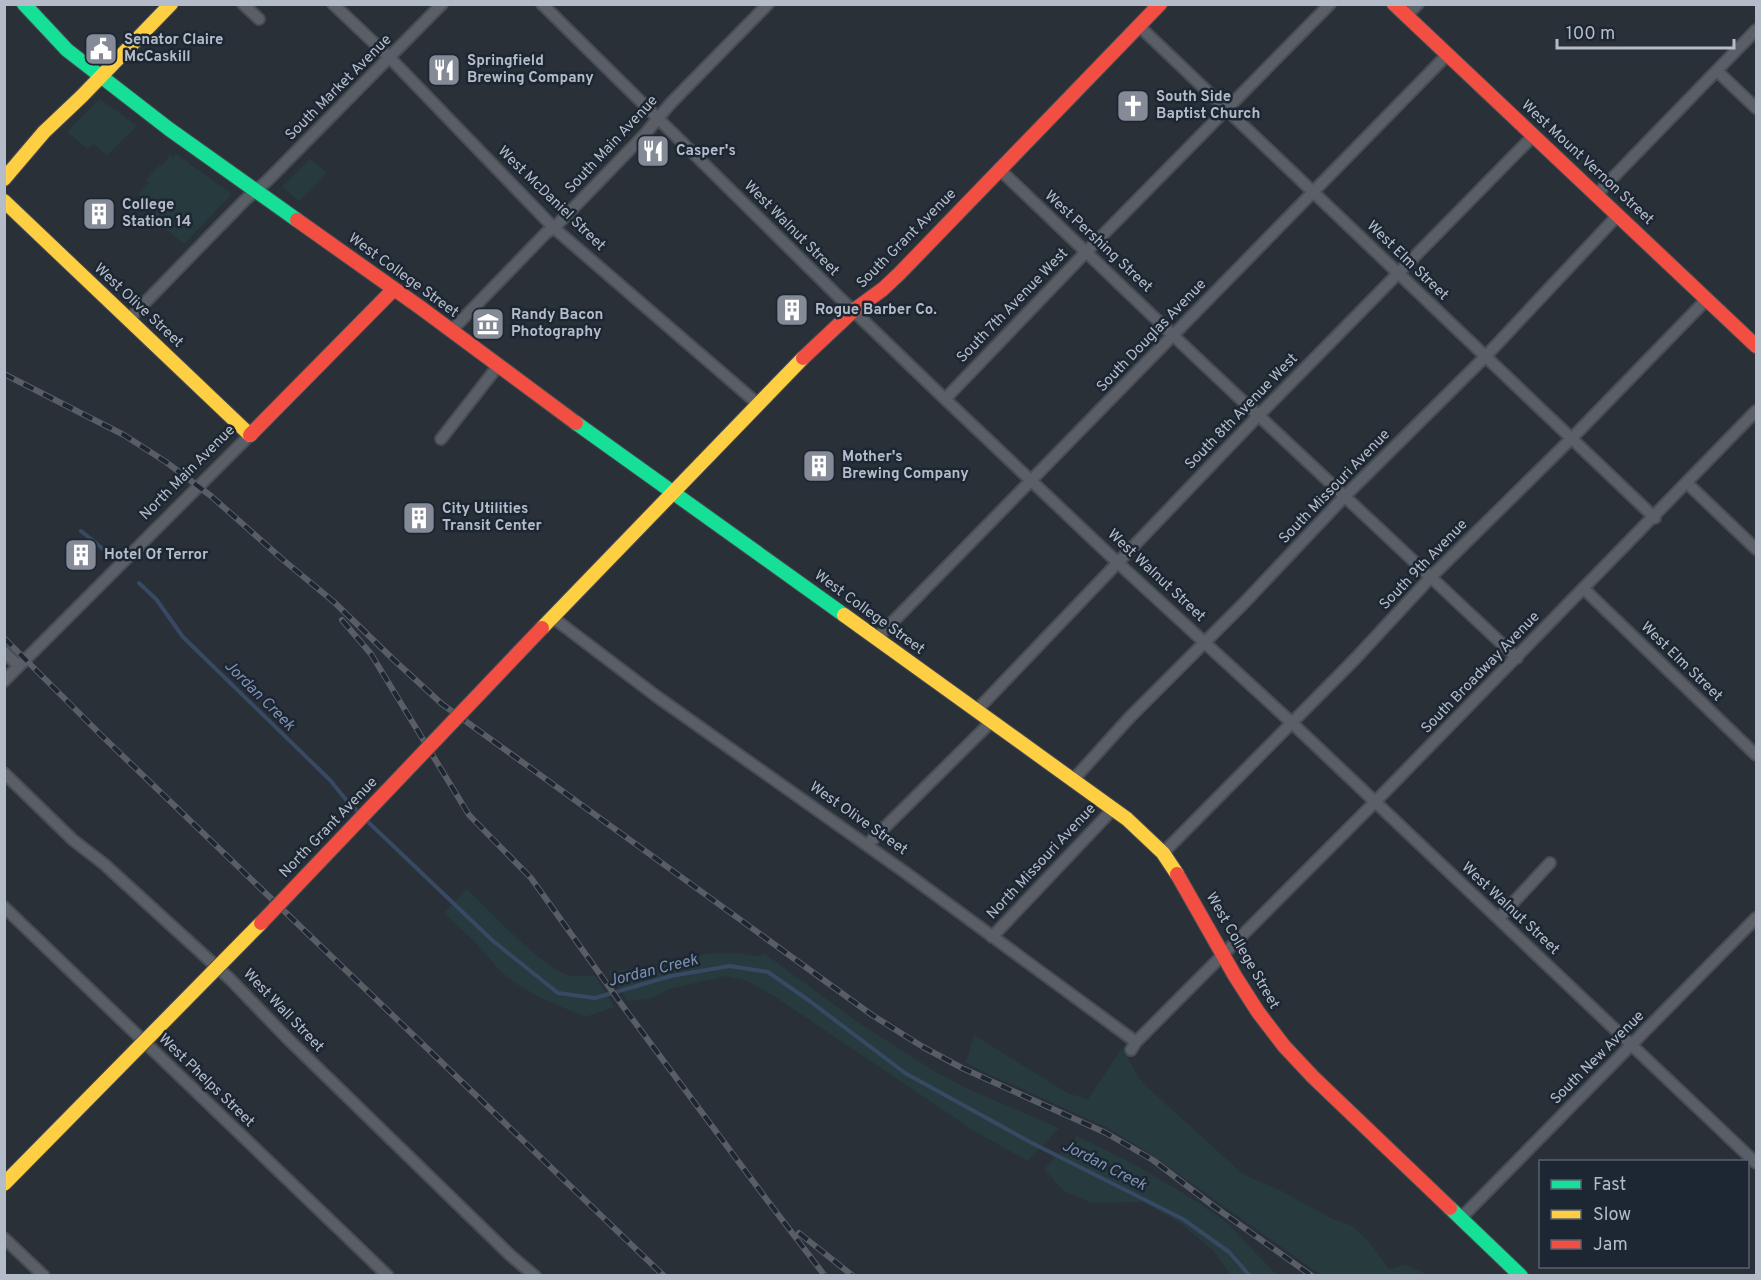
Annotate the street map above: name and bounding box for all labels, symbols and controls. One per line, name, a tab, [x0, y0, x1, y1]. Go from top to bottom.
scale bar	[1557, 12, 1734, 50]
text: 100 m	[1566, 23, 1615, 46]
public building icon: Senator Claire McCaskill	[83, 31, 119, 67]
place label: Senator Claire McCaskill	[124, 31, 223, 67]
street label: South Market Avenue	[282, 31, 396, 145]
restaurant icon: Springfield Brewing Company	[426, 52, 462, 88]
place label: Springfield Brewing Company	[467, 52, 594, 88]
church icon: South Side Baptist Church	[1115, 88, 1151, 124]
place label: South Side Baptist Church	[1156, 88, 1260, 124]
street label: South Main Avenue	[562, 92, 662, 198]
street label: West Mount Vernon Street	[1517, 96, 1657, 230]
restaurant icon: Casper's	[635, 133, 671, 169]
street label: West McDaniel Street	[493, 142, 609, 256]
place label: Casper's	[676, 142, 736, 161]
street label: West Walnut Street	[739, 177, 843, 281]
street label: South Grant Avenue	[853, 185, 961, 293]
street label: West Pershing Street	[1040, 187, 1156, 297]
building icon: College Station 14	[81, 196, 117, 232]
place label: College Station 14	[122, 196, 191, 232]
street label: West Elm Street	[1362, 217, 1452, 305]
street label: West College Street	[344, 230, 462, 322]
street label: South 7th Avenue West	[953, 245, 1073, 367]
street label: West Olive Street	[89, 260, 187, 352]
street label: South Douglas Avenue	[1093, 275, 1211, 397]
building icon: Rogue Barber Co.	[774, 292, 810, 328]
place label: Rogue Barber Co.	[815, 301, 937, 320]
museum icon: Randy Bacon Photography	[470, 306, 506, 342]
place label: Randy Bacon Photography	[511, 306, 604, 342]
street label: South 8th Avenue West	[1181, 350, 1303, 474]
street label: North Main Avenue	[136, 421, 240, 525]
street label: South Missouri Avenue	[1275, 426, 1395, 548]
building icon: Mother's Brewing Company	[801, 448, 837, 484]
place label: Mother's Brewing Company	[842, 448, 969, 484]
building icon: City Utilities Transit Center	[401, 500, 437, 536]
place label: City Utilities Transit Center	[442, 500, 543, 536]
street label: South 9th Avenue	[1376, 516, 1472, 614]
street label: West Walnut Street	[1103, 526, 1209, 626]
building icon: Hotel Of Terror	[63, 537, 99, 573]
place label: Hotel Of Terror	[104, 546, 209, 565]
street label: West College Street	[810, 567, 928, 659]
street label: South Broadway Avenue	[1418, 608, 1544, 738]
street label: West Elm Street	[1636, 618, 1726, 706]
water label: Jordan Creek	[219, 656, 299, 736]
street label: North Grant Avenue	[276, 773, 382, 883]
street label: West Olive Street	[805, 778, 911, 860]
street label: North Missouri Avenue	[983, 800, 1101, 924]
street label: West Walnut Street	[1457, 859, 1563, 959]
street label: West College Street	[1201, 889, 1283, 1013]
water label: Jordan Creek	[606, 950, 701, 992]
street label: West Wall Street	[238, 965, 328, 1057]
street label: South New Avenue	[1547, 1007, 1649, 1109]
street label: West Phelps Street	[154, 1030, 258, 1132]
water label: Jordan Creek	[1059, 1136, 1150, 1196]
legend	[1539, 1160, 1749, 1268]
text: Fast	[1593, 1174, 1626, 1197]
text: Slow	[1593, 1204, 1631, 1227]
text: Jam	[1593, 1234, 1628, 1257]

